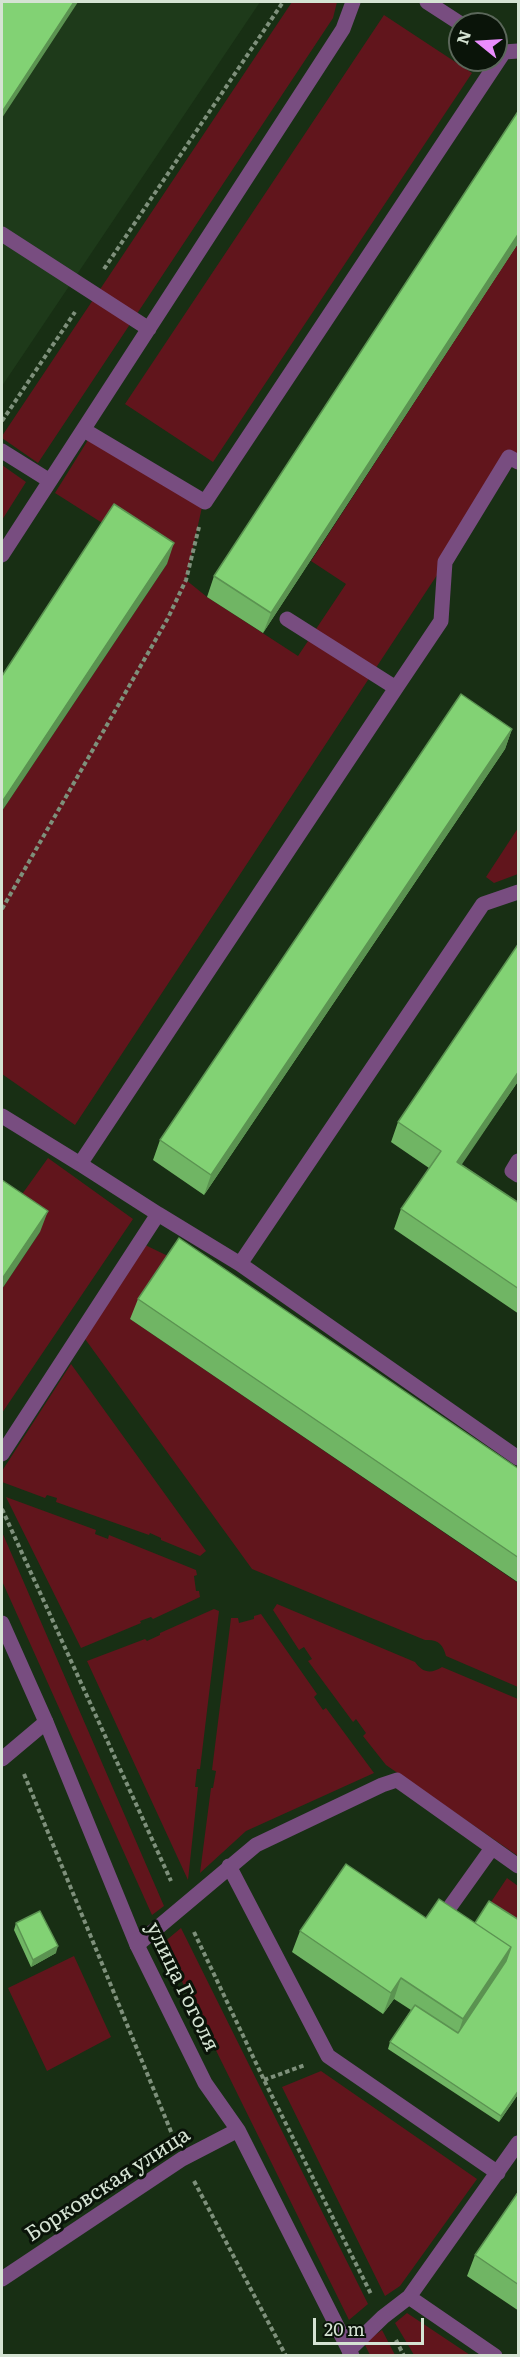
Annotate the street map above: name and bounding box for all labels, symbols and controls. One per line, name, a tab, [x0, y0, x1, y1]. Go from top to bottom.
north arrow	[448, 12, 508, 72]
text: N	[449, 27, 476, 47]
street label: улица Гоголя	[140, 1918, 224, 2056]
street label: Борковская улица	[21, 2122, 195, 2248]
scale bar	[316, 2306, 427, 2344]
text: 20 m	[324, 2315, 365, 2342]

